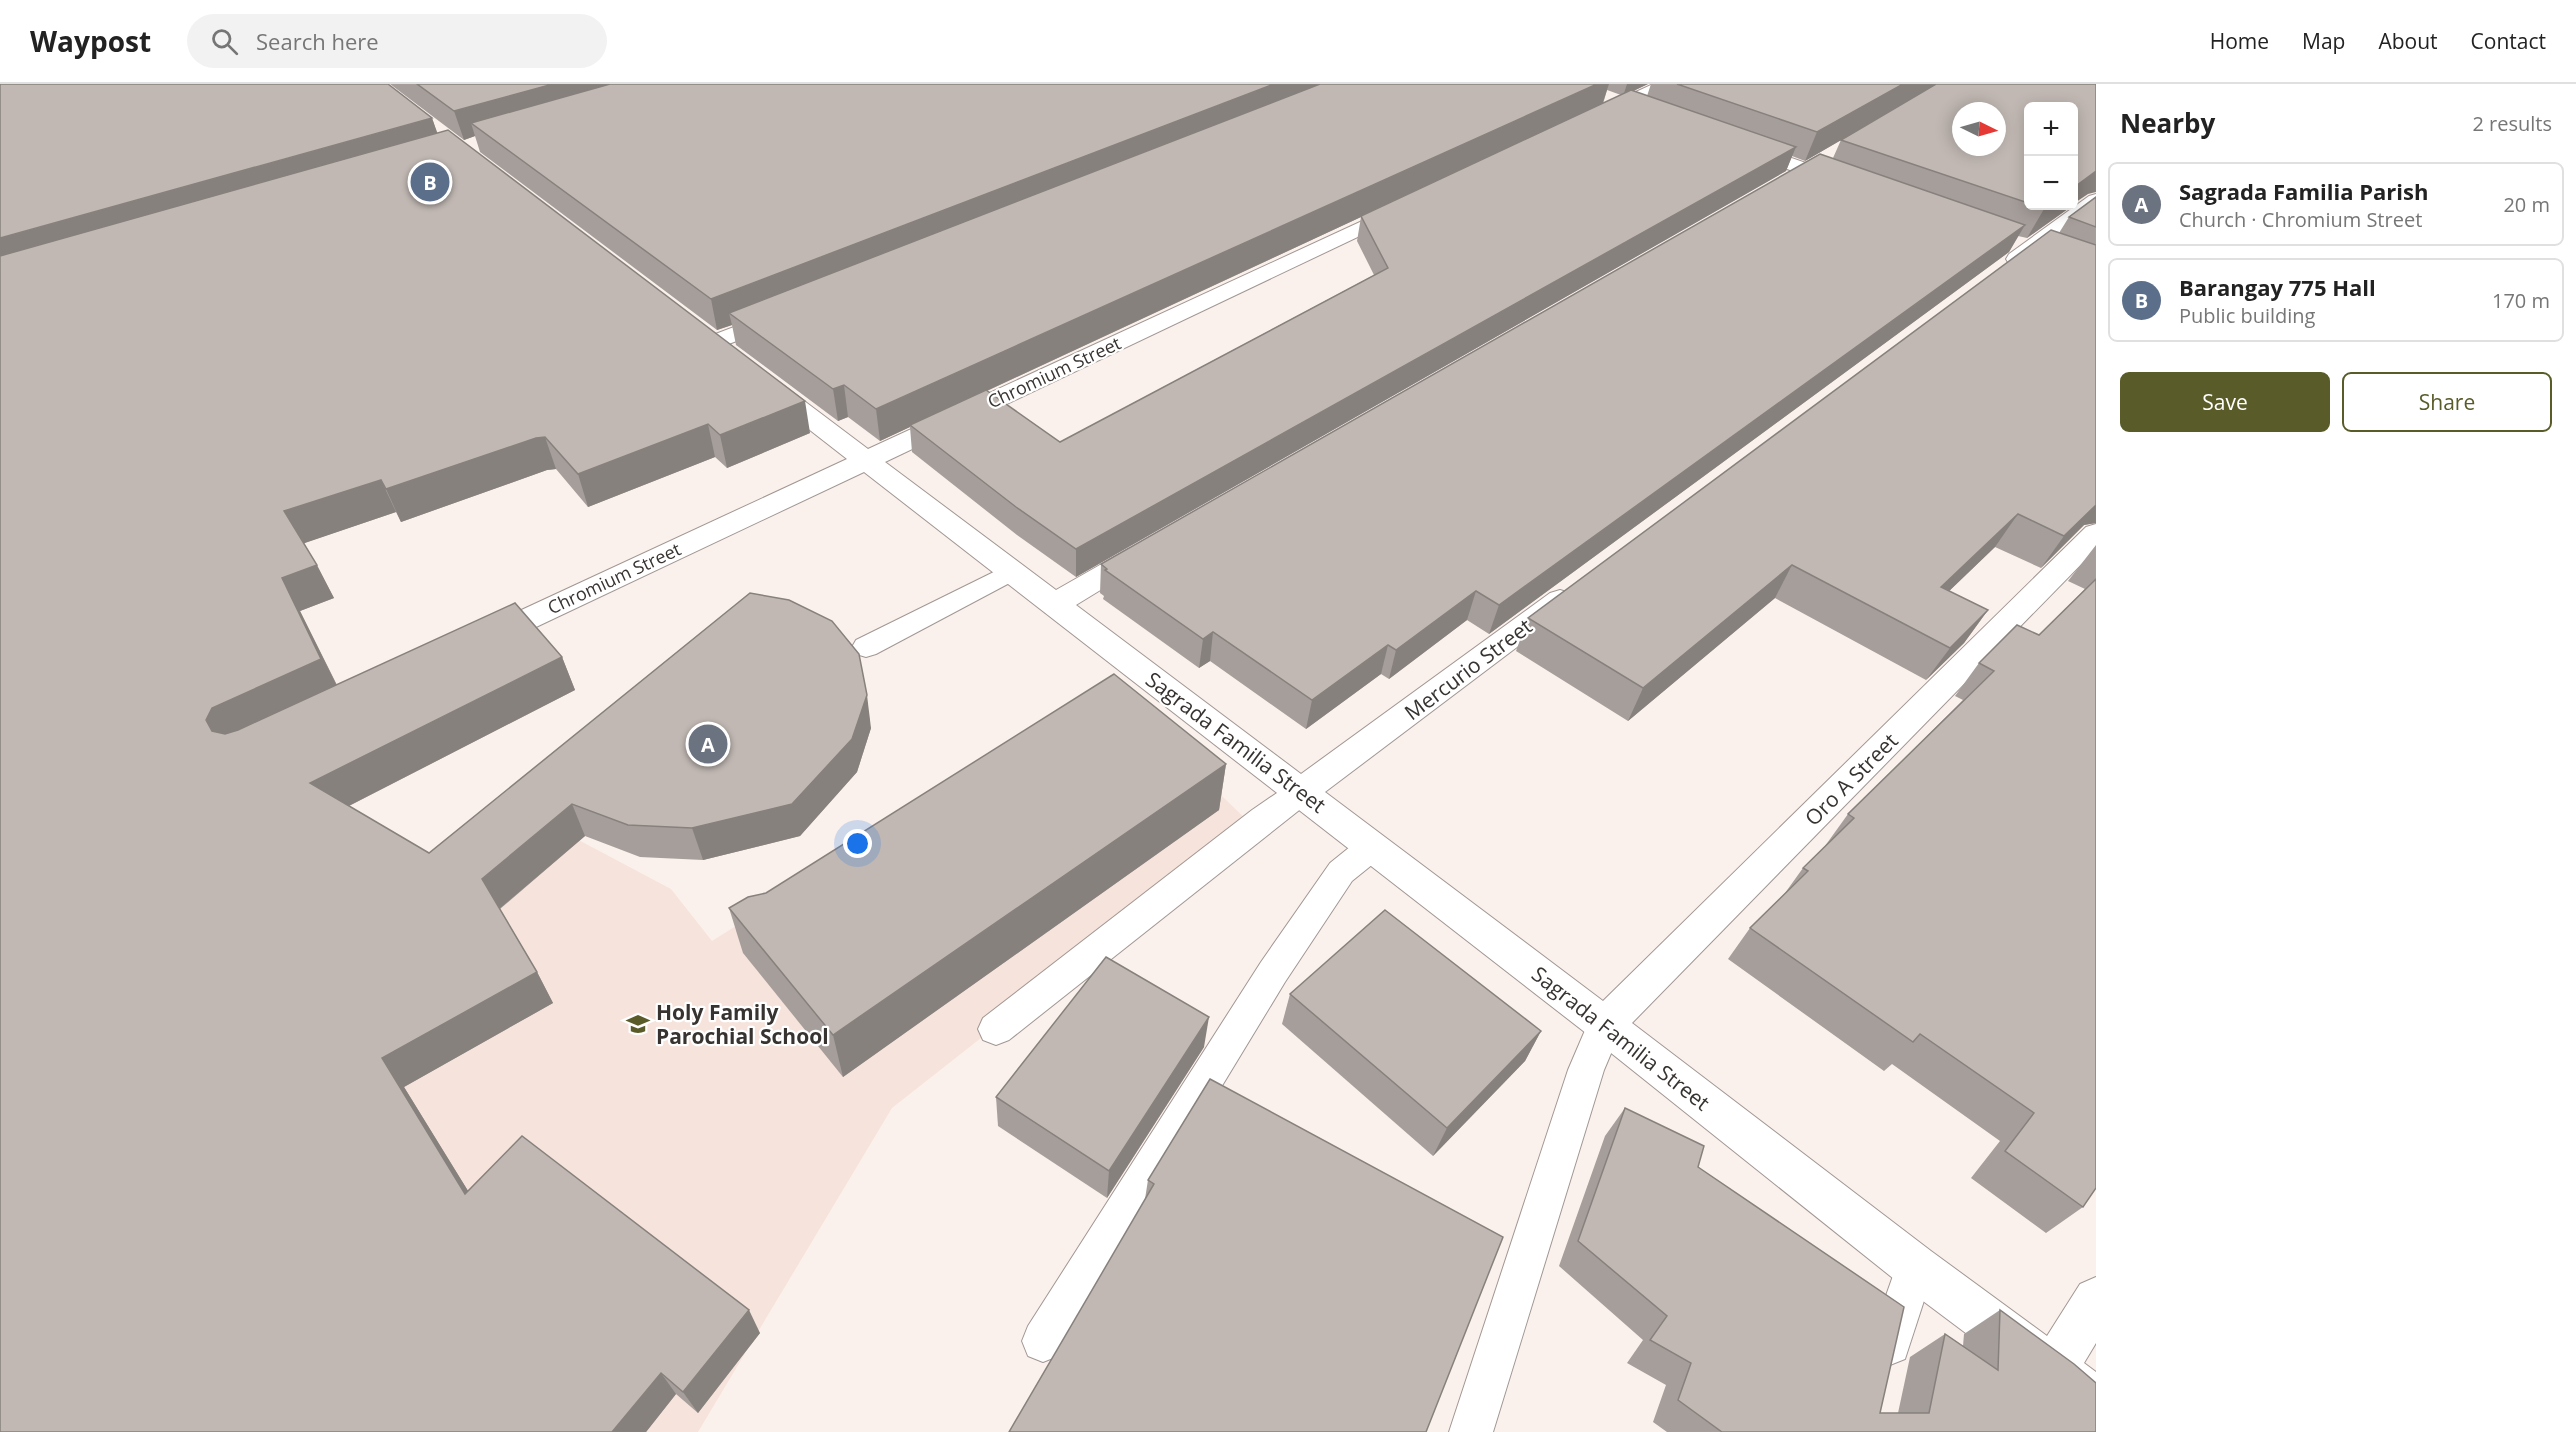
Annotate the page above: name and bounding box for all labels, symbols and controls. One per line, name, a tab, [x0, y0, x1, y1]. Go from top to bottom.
search box	[187, 14, 607, 68]
text: Waypost	[30, 22, 151, 60]
icon: search	[208, 25, 241, 58]
text: Search here	[256, 26, 379, 56]
text: Home	[2210, 27, 2269, 55]
text: Map	[2302, 27, 2345, 55]
text: About	[2378, 27, 2438, 55]
text: Contact	[2471, 27, 2546, 55]
north arrow	[1952, 102, 2006, 156]
map controls	[2024, 102, 2078, 210]
button: +	[2024, 102, 2078, 156]
text: Nearby	[2120, 105, 2215, 141]
text: 2 results	[2472, 110, 2552, 137]
button: −	[2024, 156, 2078, 210]
pin: B	[410, 160, 450, 204]
text: Sagrada Familia Parish	[2179, 176, 2428, 206]
text: A	[2135, 191, 2148, 218]
text: 20 m	[2503, 191, 2550, 218]
text: Church · Chromium Street	[2179, 206, 2422, 233]
text: Barangay 775 Hall	[2179, 272, 2376, 302]
text: B	[2135, 287, 2148, 314]
text: 170 m	[2492, 287, 2550, 314]
text: Public building	[2179, 302, 2315, 329]
street label: Chromium Street	[983, 331, 1125, 413]
button: Save	[2120, 372, 2330, 432]
button: Share	[2342, 372, 2552, 432]
street label: Chromium Street	[543, 537, 685, 619]
street label: Mercurio Street	[1399, 612, 1537, 726]
street label: Sagrada Familia Street	[1140, 665, 1332, 819]
pin: A	[688, 722, 728, 766]
street label: Oro A Street	[1799, 727, 1903, 831]
your location	[843, 829, 872, 858]
street label: Sagrada Familia Street	[1526, 960, 1716, 1116]
place label: Holy Family Parochial School	[656, 998, 829, 1050]
school or university icon: Holy Family Parochial School	[625, 1011, 651, 1037]

